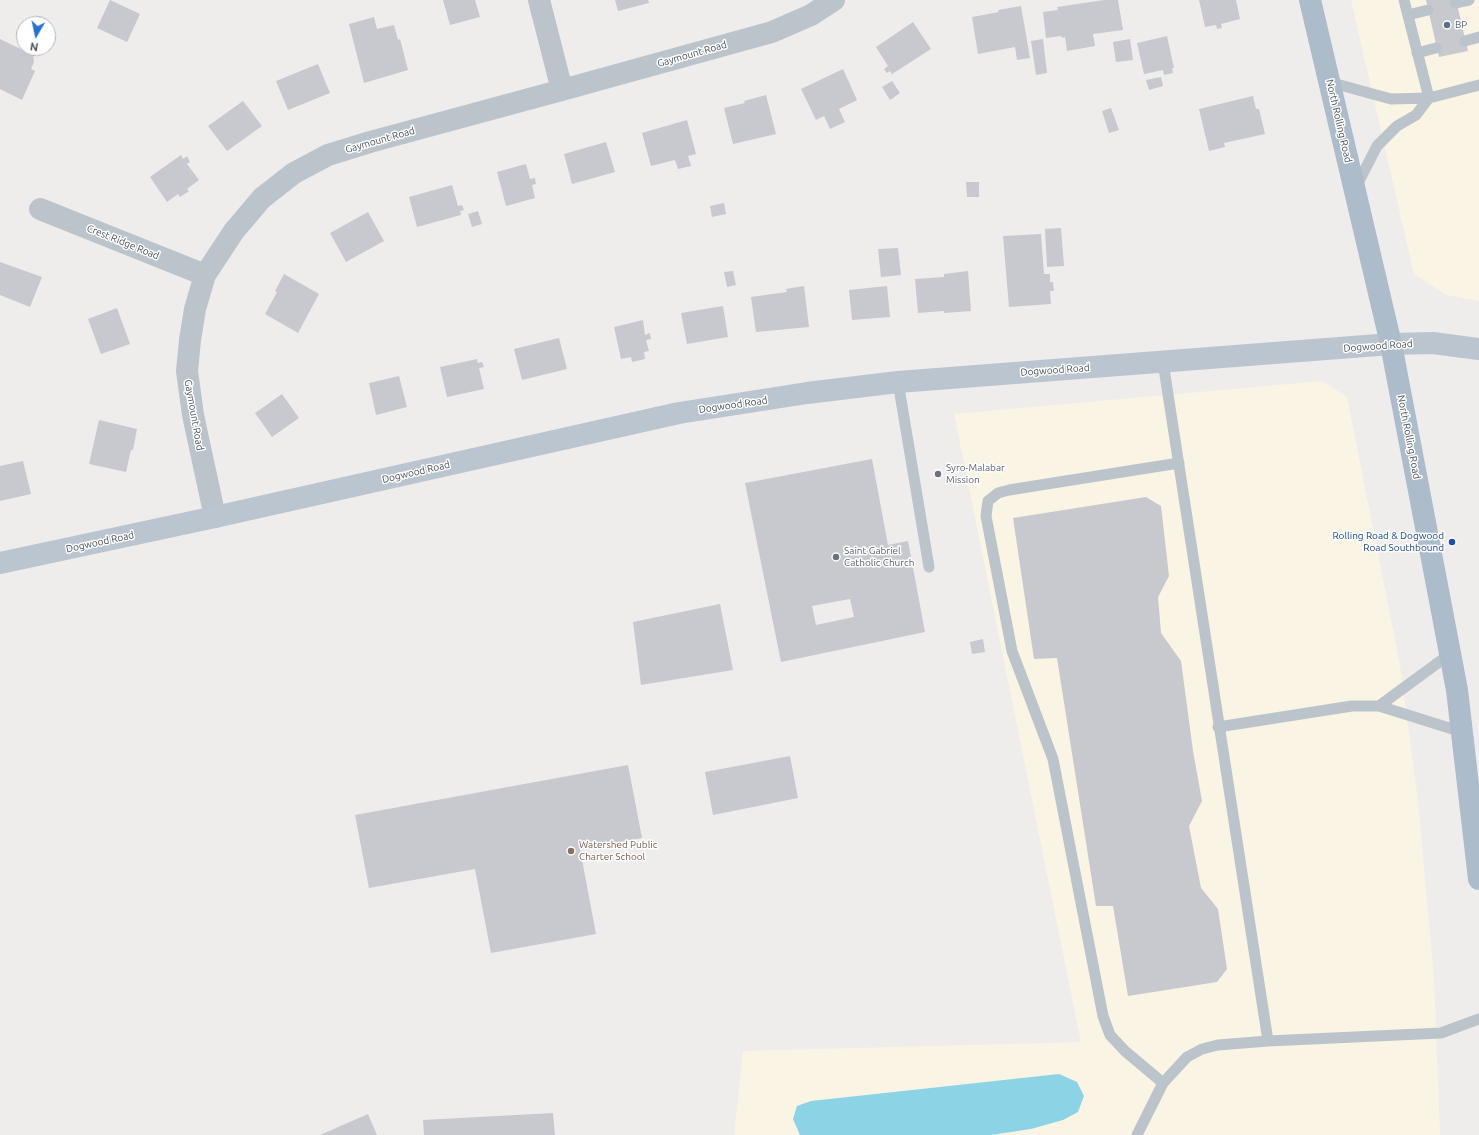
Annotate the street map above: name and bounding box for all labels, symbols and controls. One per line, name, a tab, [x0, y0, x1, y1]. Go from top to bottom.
north arrow	[16, 16, 56, 56]
place label: BP	[1455, 19, 1467, 31]
marker: BP	[1442, 20, 1452, 30]
street label: Gaymount Road	[656, 38, 728, 70]
text: N	[29, 40, 39, 53]
street label: North Rolling Road	[1324, 78, 1354, 164]
street label: Gaymount Road	[344, 124, 416, 156]
street label: Crest Ridge Road	[85, 222, 161, 262]
street label: Dogwood Road	[1343, 338, 1413, 354]
street label: Dogwood Road	[1020, 362, 1090, 378]
street label: Gaymount Road	[182, 379, 206, 451]
street label: Dogwood Road	[698, 394, 768, 416]
street label: North Rolling Road	[1395, 394, 1423, 480]
street label: Dogwood Road	[381, 458, 451, 486]
place label: Syro-Malabar Mission	[946, 462, 1005, 486]
marker: Syro-Malabar Mission	[933, 469, 943, 479]
street label: Dogwood Road	[65, 529, 135, 555]
place label: Rolling Road & Dogwood Road Southbound	[1332, 530, 1444, 554]
marker: Rolling Road & Dogwood Road Southbound	[1447, 537, 1457, 547]
place label: Saint Gabriel Catholic Church	[844, 545, 914, 568]
marker: Saint Gabriel Catholic Church	[831, 552, 841, 562]
place label: Watershed Public Charter School	[579, 839, 657, 862]
marker: Watershed Public Charter School	[566, 846, 576, 856]

